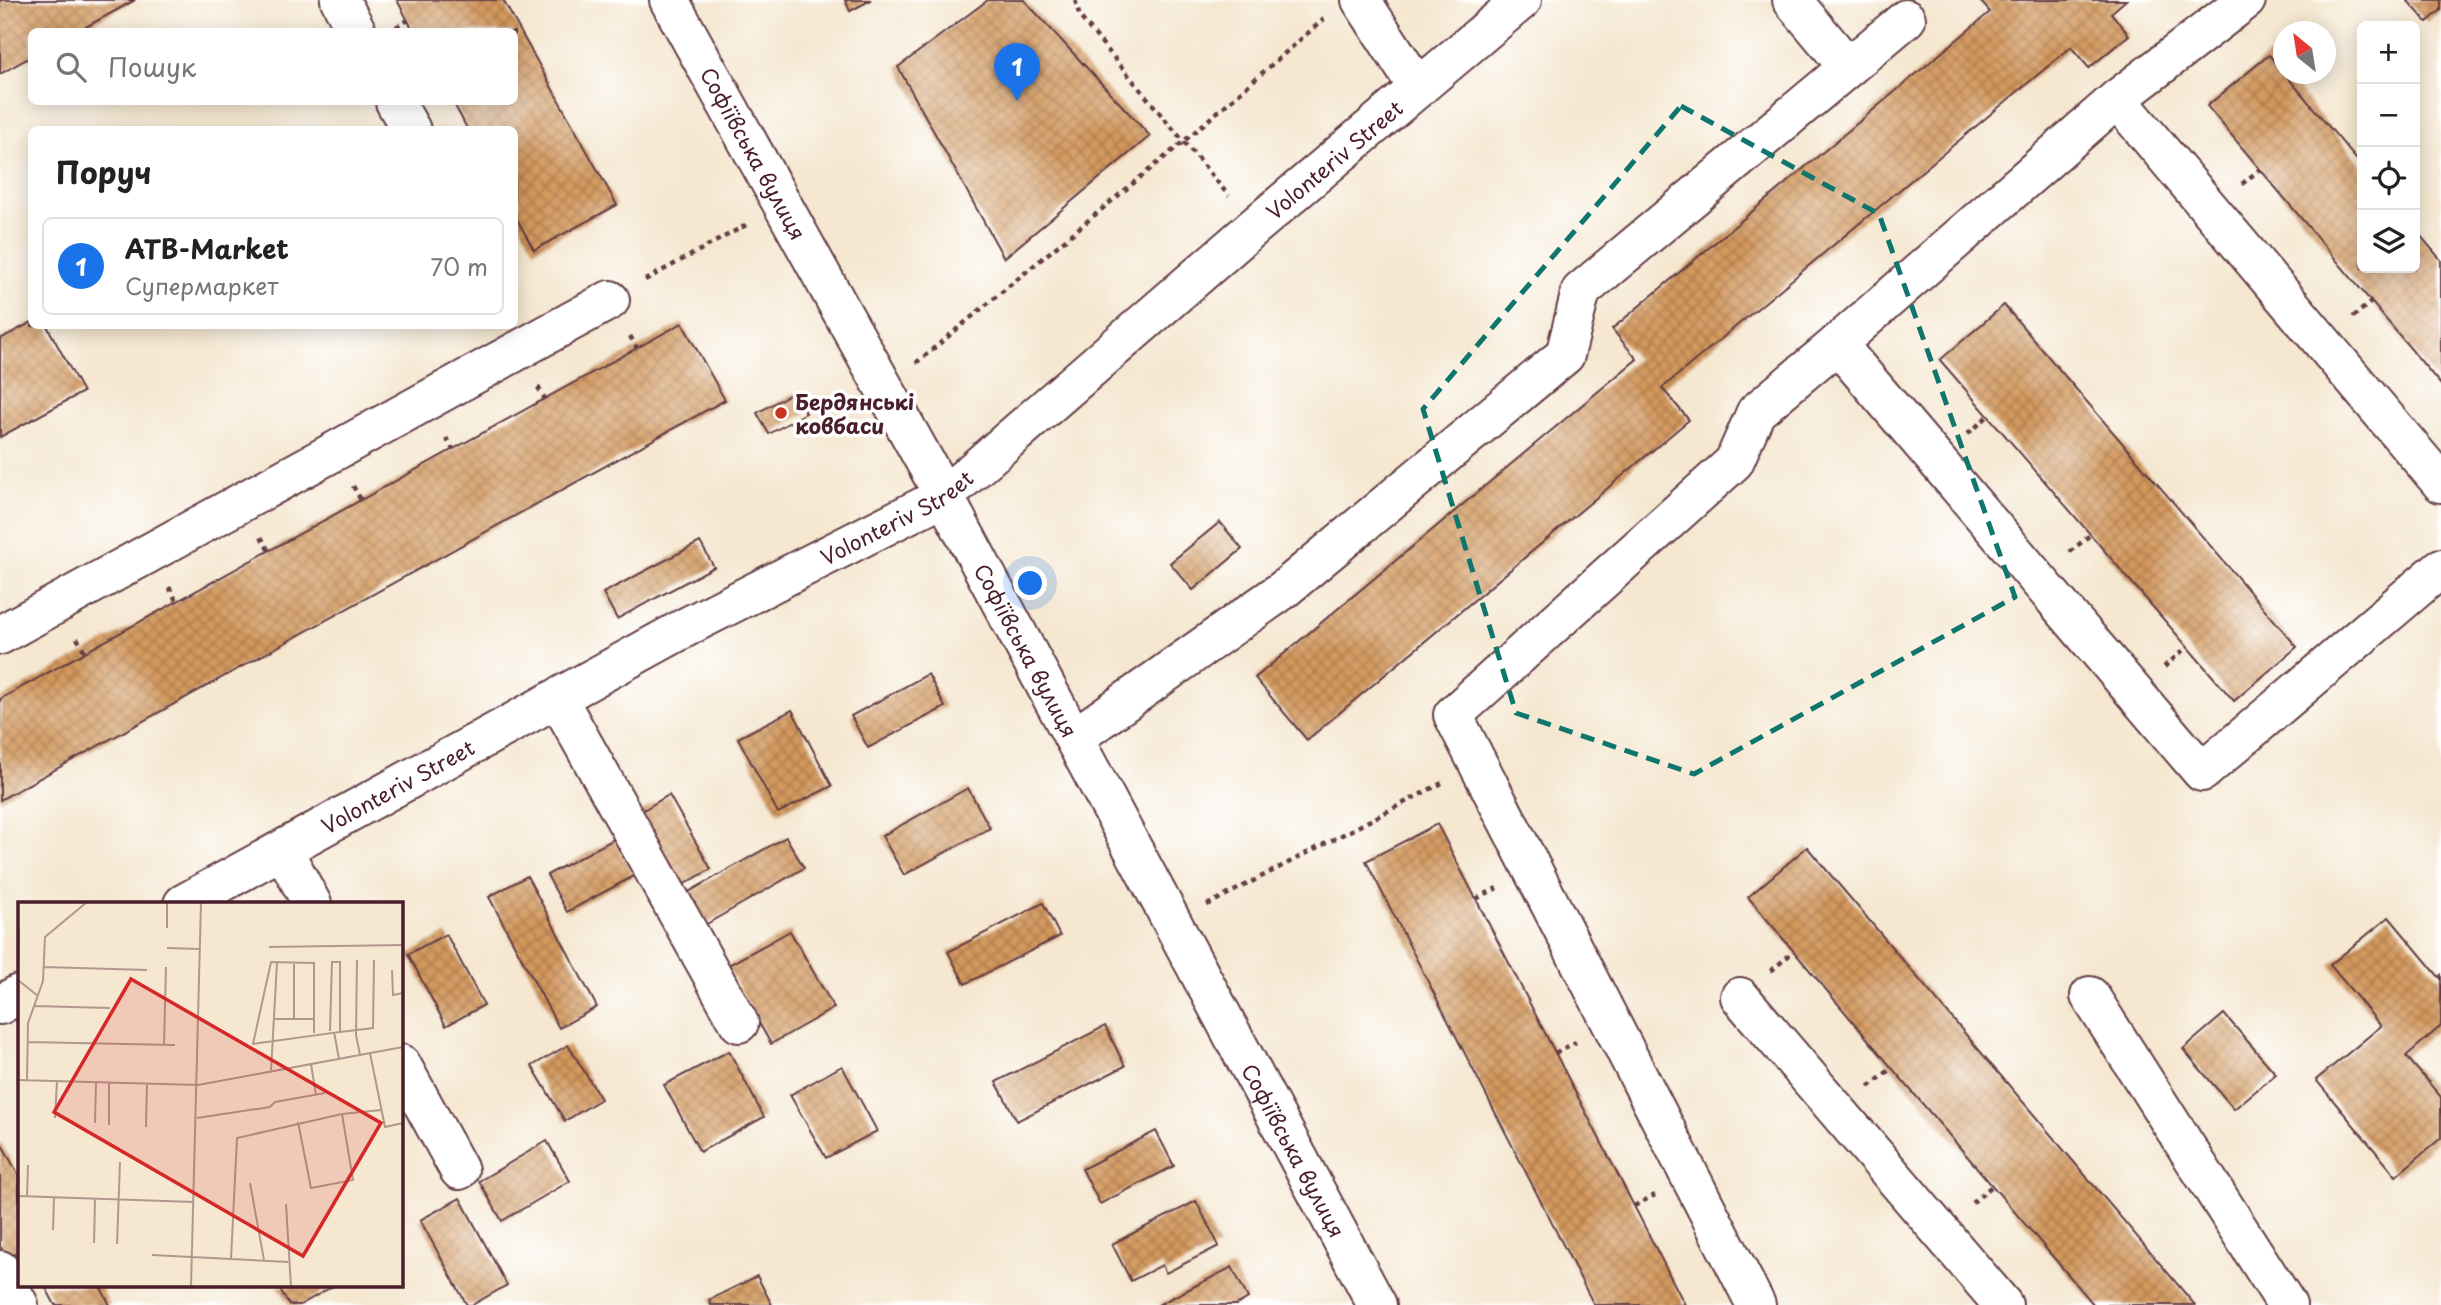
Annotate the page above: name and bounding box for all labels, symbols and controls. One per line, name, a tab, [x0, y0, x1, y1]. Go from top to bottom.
north arrow	[2273, 21, 2336, 84]
map controls	[2357, 21, 2420, 273]
button: +	[2357, 21, 2420, 84]
search box	[28, 28, 518, 105]
pin: 1	[994, 43, 1040, 101]
text: Пошук	[108, 47, 196, 86]
icon: search	[52, 48, 90, 86]
street label: Софіївська вулиця	[693, 61, 815, 245]
button: −	[2357, 84, 2420, 147]
street label: Volonteriv Street	[1259, 92, 1409, 226]
button: locate	[2357, 147, 2420, 210]
text: Поруч	[56, 149, 151, 194]
button: layers	[2357, 210, 2420, 273]
text: ATB-Market	[125, 229, 289, 268]
text: 1	[76, 249, 87, 284]
text: 70 m	[430, 249, 488, 284]
text: Супермаркет	[125, 268, 279, 303]
place label: Бердянські ковбаси	[795, 385, 914, 441]
marker: Бердянські ковбаси	[773, 405, 789, 421]
street label: Volonteriv Street	[815, 462, 980, 572]
street label: Софіївська вулиця	[967, 557, 1086, 743]
your location	[1013, 566, 1047, 600]
street label: Volonteriv Street	[315, 731, 480, 841]
inset map	[18, 902, 402, 1288]
street label: Софіївська вулиця	[1234, 1057, 1354, 1243]

